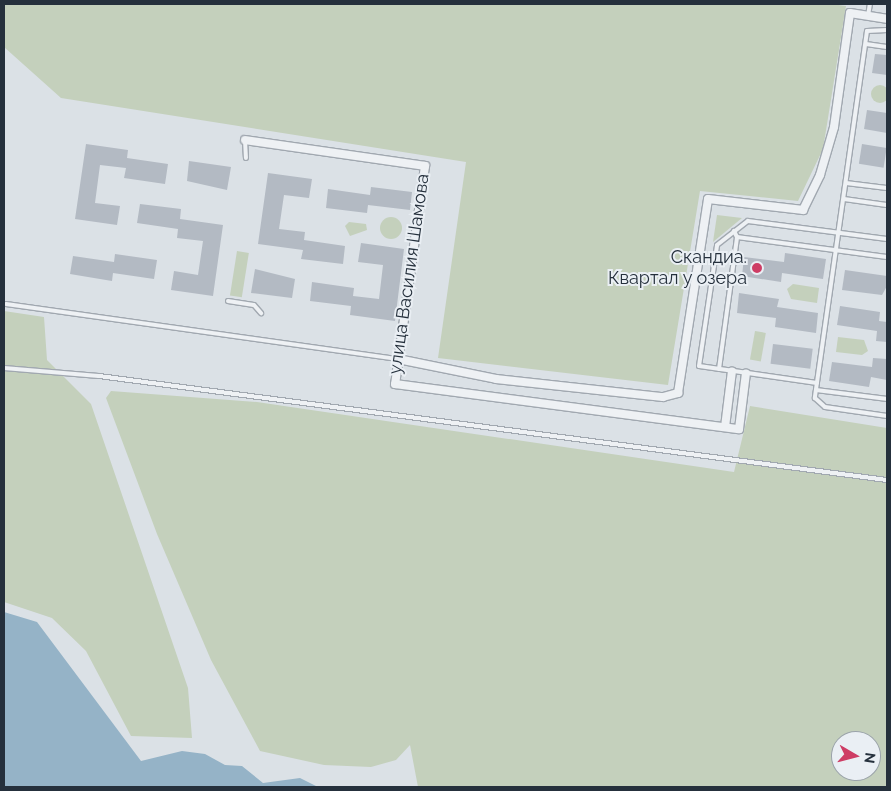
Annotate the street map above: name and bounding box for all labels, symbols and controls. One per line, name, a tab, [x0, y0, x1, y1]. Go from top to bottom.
street label: улица Василия Шамова	[384, 172, 434, 376]
place label: Скандиа. Квартал у озера	[607, 247, 747, 290]
marker: Скандиа. Квартал у озера	[751, 262, 763, 274]
north arrow	[831, 731, 881, 781]
text: N	[861, 752, 879, 764]

